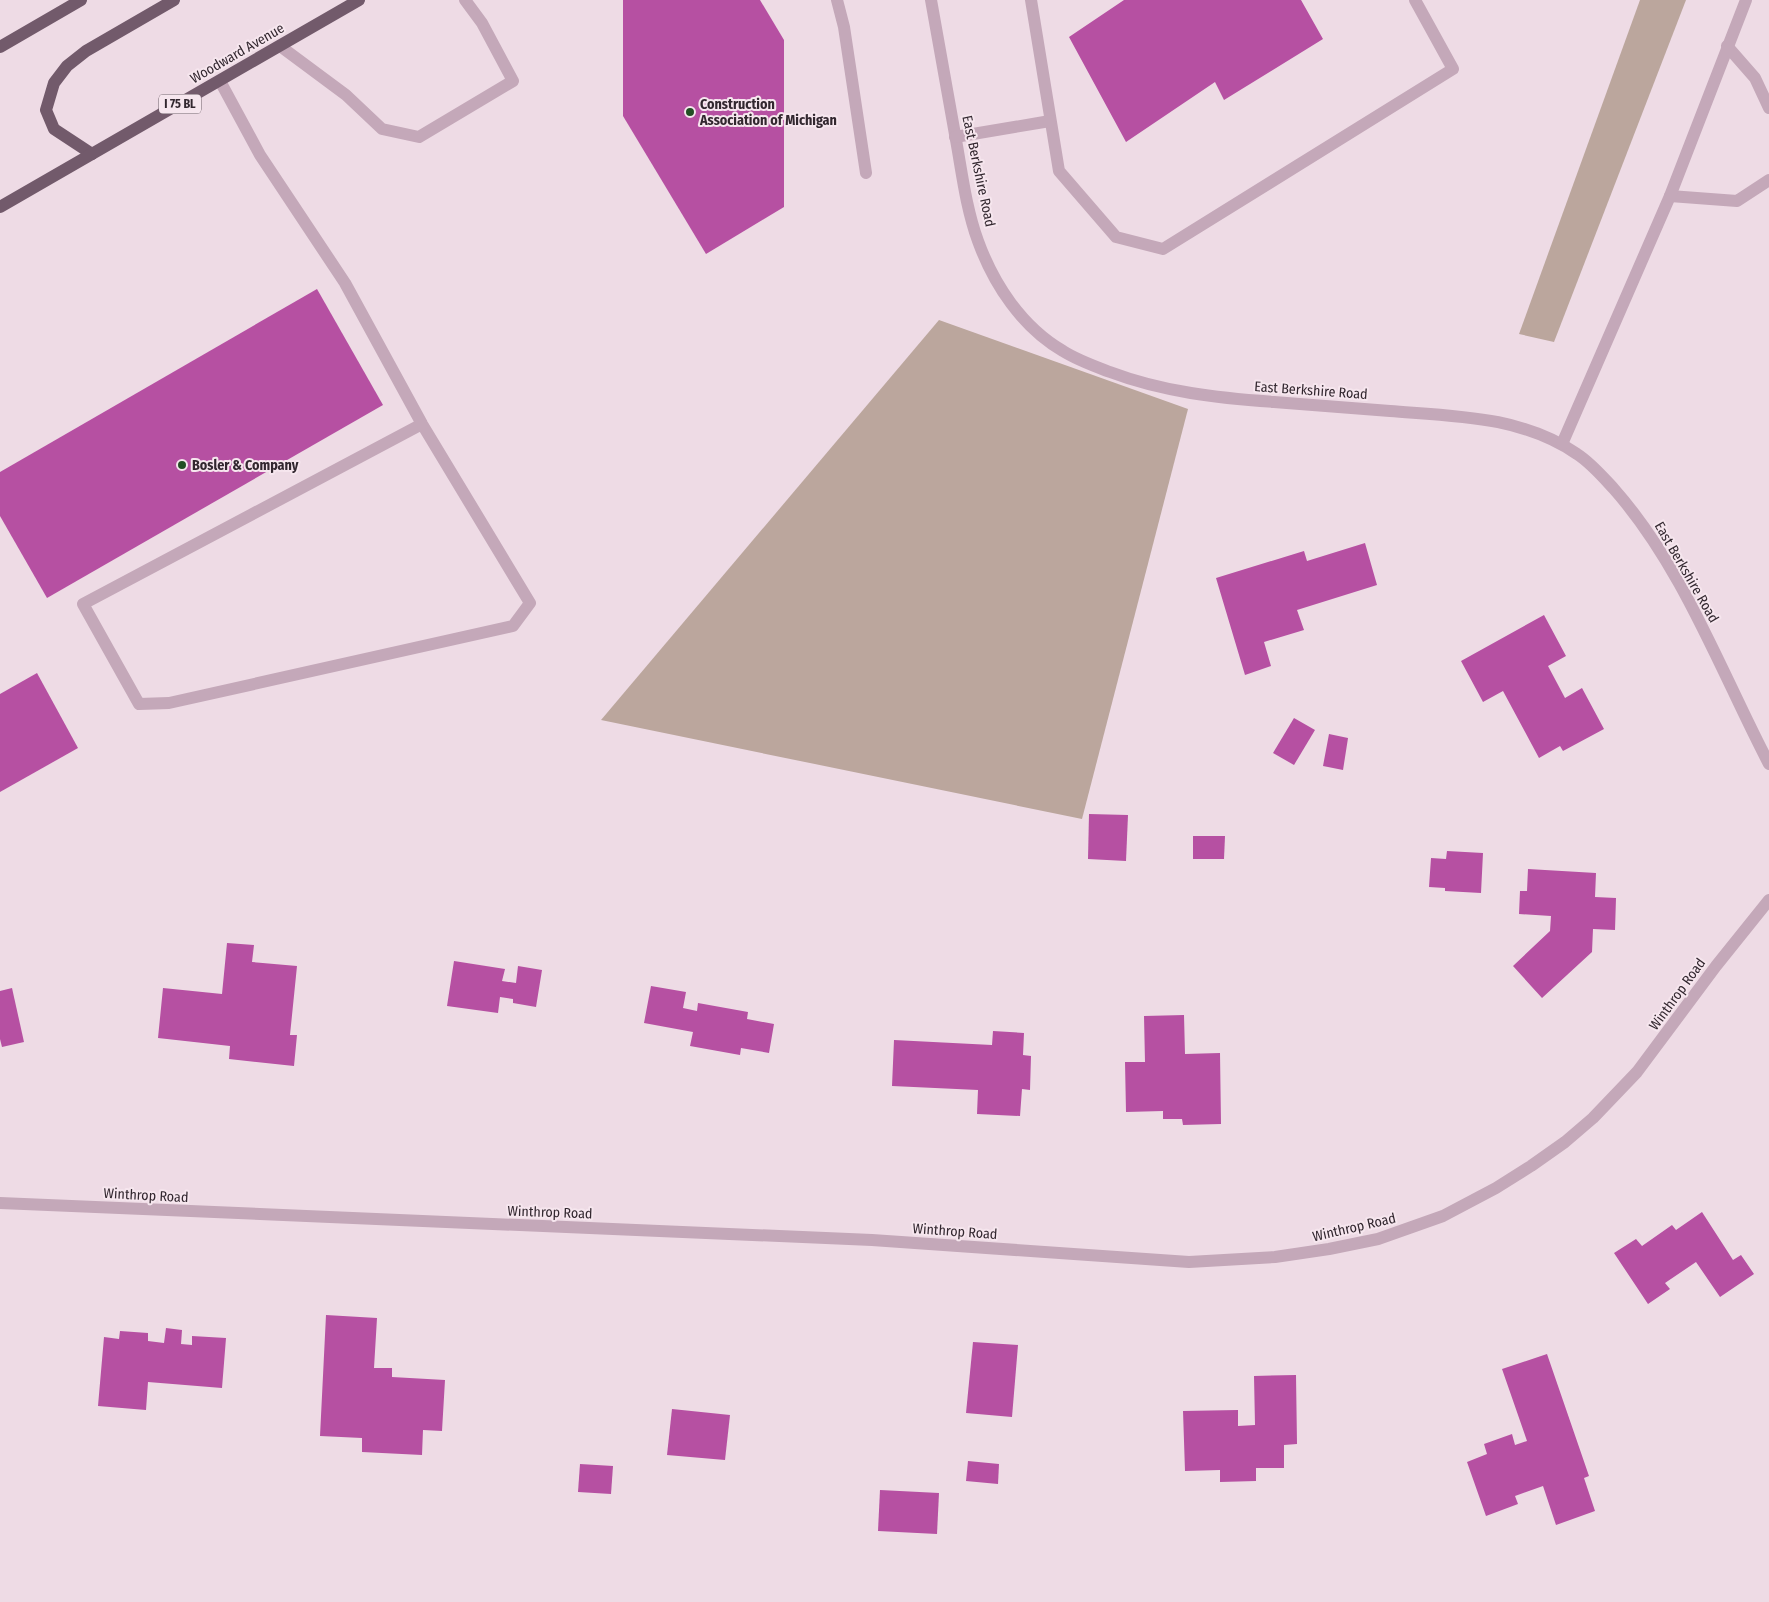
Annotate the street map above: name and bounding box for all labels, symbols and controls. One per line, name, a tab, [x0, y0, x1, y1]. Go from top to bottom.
street label: Woodward Avenue	[187, 20, 287, 87]
road number: I 75 BL	[159, 95, 201, 114]
place label: Construction Association of Michigan	[699, 96, 837, 129]
marker: Construction Association of Michigan	[684, 106, 696, 118]
street label: East Berkshire Road	[958, 114, 999, 228]
street label: East Berkshire Road	[1254, 378, 1368, 403]
place label: Bosler & Company	[192, 457, 299, 474]
marker: Bosler & Company	[176, 459, 188, 471]
street label: East Berkshire Road	[1651, 519, 1722, 626]
street label: Winthrop Road	[1646, 955, 1709, 1034]
street label: Winthrop Road	[103, 1185, 189, 1206]
street label: Winthrop Road	[507, 1203, 593, 1222]
street label: Winthrop Road	[1311, 1210, 1397, 1245]
street label: Winthrop Road	[912, 1220, 998, 1243]

